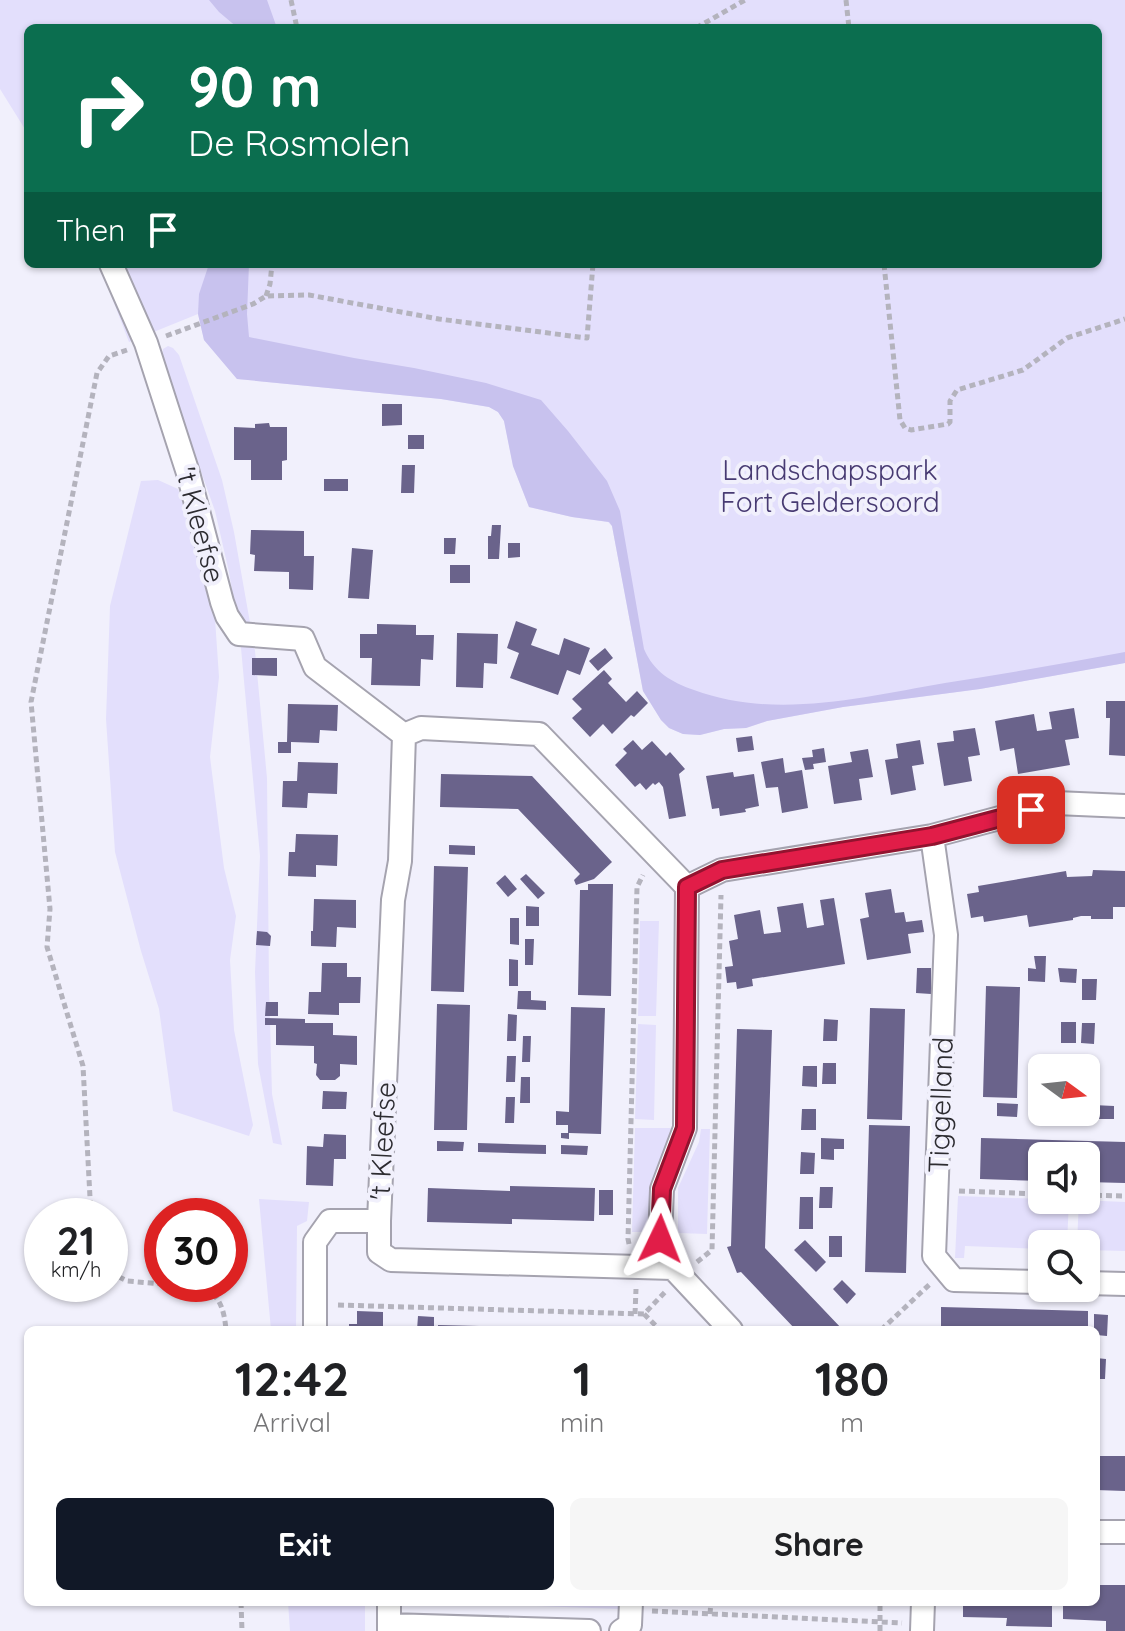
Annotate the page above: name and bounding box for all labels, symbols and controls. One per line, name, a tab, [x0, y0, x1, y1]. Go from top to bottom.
text: 90 m	[188, 51, 322, 121]
icon: right	[56, 56, 160, 160]
text: De Rosmolen	[188, 120, 411, 165]
icon: arrive	[141, 208, 185, 252]
text: Then	[56, 211, 125, 249]
park label: Landschapspark Fort Geldersoord	[720, 452, 940, 519]
street label: 't Kleefse	[169, 463, 233, 587]
pin	[997, 776, 1065, 844]
icon: arrive	[1009, 788, 1053, 832]
street label: Tiggelland	[920, 1036, 960, 1174]
north arrow	[1028, 1054, 1100, 1126]
map controls	[1028, 1054, 1100, 1302]
street label: 't Kleefse	[361, 1081, 403, 1201]
button: sound	[1028, 1142, 1100, 1214]
position arrow	[618, 1197, 702, 1281]
speed limit sign: 30	[144, 1198, 248, 1302]
text: 21	[57, 1215, 95, 1265]
button: search	[1028, 1230, 1100, 1302]
text: km/h	[51, 1257, 101, 1282]
text: 12:42	[235, 1348, 349, 1408]
text: 1	[573, 1348, 591, 1408]
text: 180	[815, 1348, 889, 1408]
text: Arrival	[253, 1406, 331, 1439]
text: min	[560, 1406, 604, 1439]
text: m	[840, 1406, 864, 1439]
button: Exit	[56, 1498, 554, 1590]
button: Share	[570, 1498, 1068, 1590]

